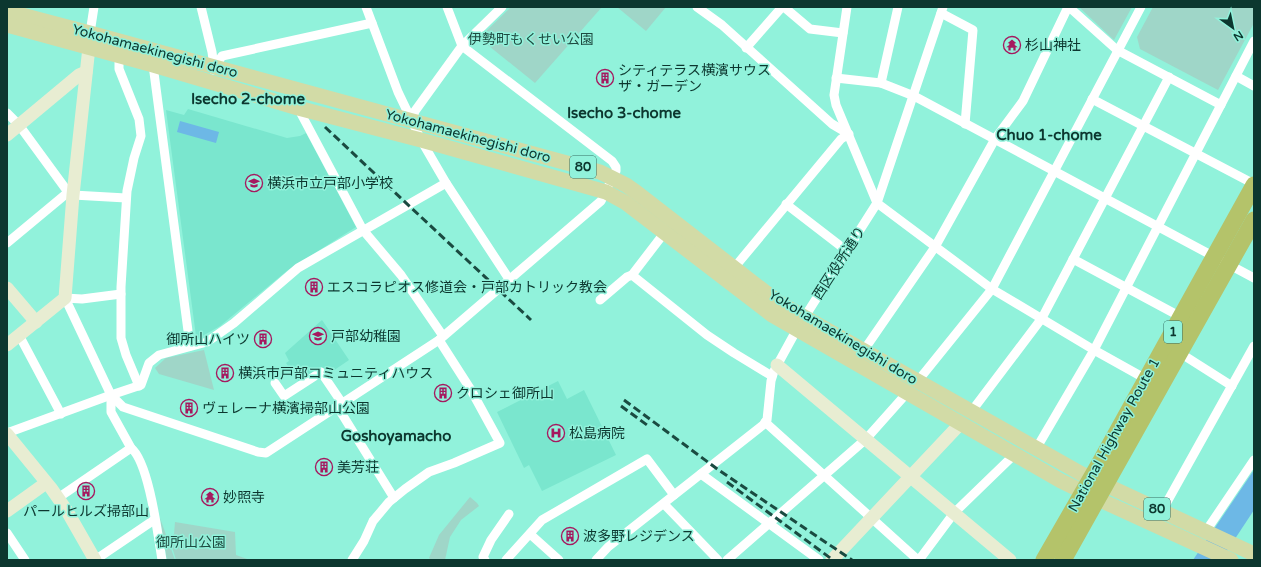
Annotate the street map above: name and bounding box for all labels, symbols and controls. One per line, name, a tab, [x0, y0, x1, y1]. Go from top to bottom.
north arrow	[1213, 8, 1253, 48]
street label: Yokohamaekinegishi doro	[70, 21, 240, 81]
text: N	[1231, 28, 1245, 44]
park label: 伊勢町もくせい公園	[468, 31, 594, 48]
temple icon: 杉山神社	[1002, 35, 1022, 55]
place label: 杉山神社	[1025, 37, 1081, 54]
place label: シティテラス横濱サウス ザ・ガーデン	[618, 62, 771, 95]
building icon: シティテラス横濱サウス ザ・ガーデン	[595, 68, 615, 88]
district label: Isecho 2-chome	[191, 90, 306, 108]
district label: Isecho 3-chome	[567, 104, 682, 122]
street label: Yokohamaekinegishi doro	[383, 106, 553, 166]
district label: Chuo 1-chome	[996, 126, 1102, 144]
road number: 80	[570, 156, 596, 178]
school or university icon: 横浜市立戸部小学校	[244, 173, 264, 193]
place label: 横浜市立戸部小学校	[267, 175, 393, 192]
street label: 西区役所通り	[809, 223, 869, 303]
building icon: エスコラピオス修道会・戸部カトリック教会	[304, 277, 324, 297]
place label: エスコラピオス修道会・戸部カトリック教会	[327, 279, 607, 296]
street label: Yokohamaekinegishi doro	[765, 286, 921, 388]
road number: 1	[1164, 321, 1182, 343]
school or university icon: 戸部幼稚園	[308, 326, 328, 346]
place label: 戸部幼稚園	[331, 328, 401, 345]
building icon: 御所山ハイツ	[253, 329, 273, 349]
place label: 御所山ハイツ	[166, 331, 250, 348]
street label: National Highway Route 1	[1065, 355, 1163, 515]
building icon: 横浜市戸部コミュニティハウス	[215, 363, 235, 383]
place label: 横浜市戸部コミュニティハウス	[238, 365, 433, 382]
building icon: クロシェ御所山	[433, 383, 453, 403]
place label: クロシェ御所山	[456, 385, 554, 402]
building icon: ヴェレーナ横濱掃部山公園	[179, 398, 199, 418]
place label: ヴェレーナ横濱掃部山公園	[202, 400, 370, 417]
hospital icon: 松島病院	[546, 423, 566, 443]
place label: 松島病院	[569, 425, 625, 442]
district label: Goshoyamacho	[341, 427, 451, 446]
building icon: 美芳荘	[314, 457, 334, 477]
place label: 美芳荘	[337, 459, 379, 476]
building icon: パールヒルズ掃部山	[76, 481, 96, 501]
temple icon: 妙照寺	[200, 487, 220, 507]
place label: 妙照寺	[223, 489, 265, 506]
road number: 80	[1144, 498, 1170, 520]
place label: パールヒルズ掃部山	[23, 503, 149, 520]
building icon: 波多野レジデンス	[560, 526, 580, 546]
place label: 波多野レジデンス	[583, 528, 695, 545]
park label: 御所山公園	[156, 534, 226, 551]

